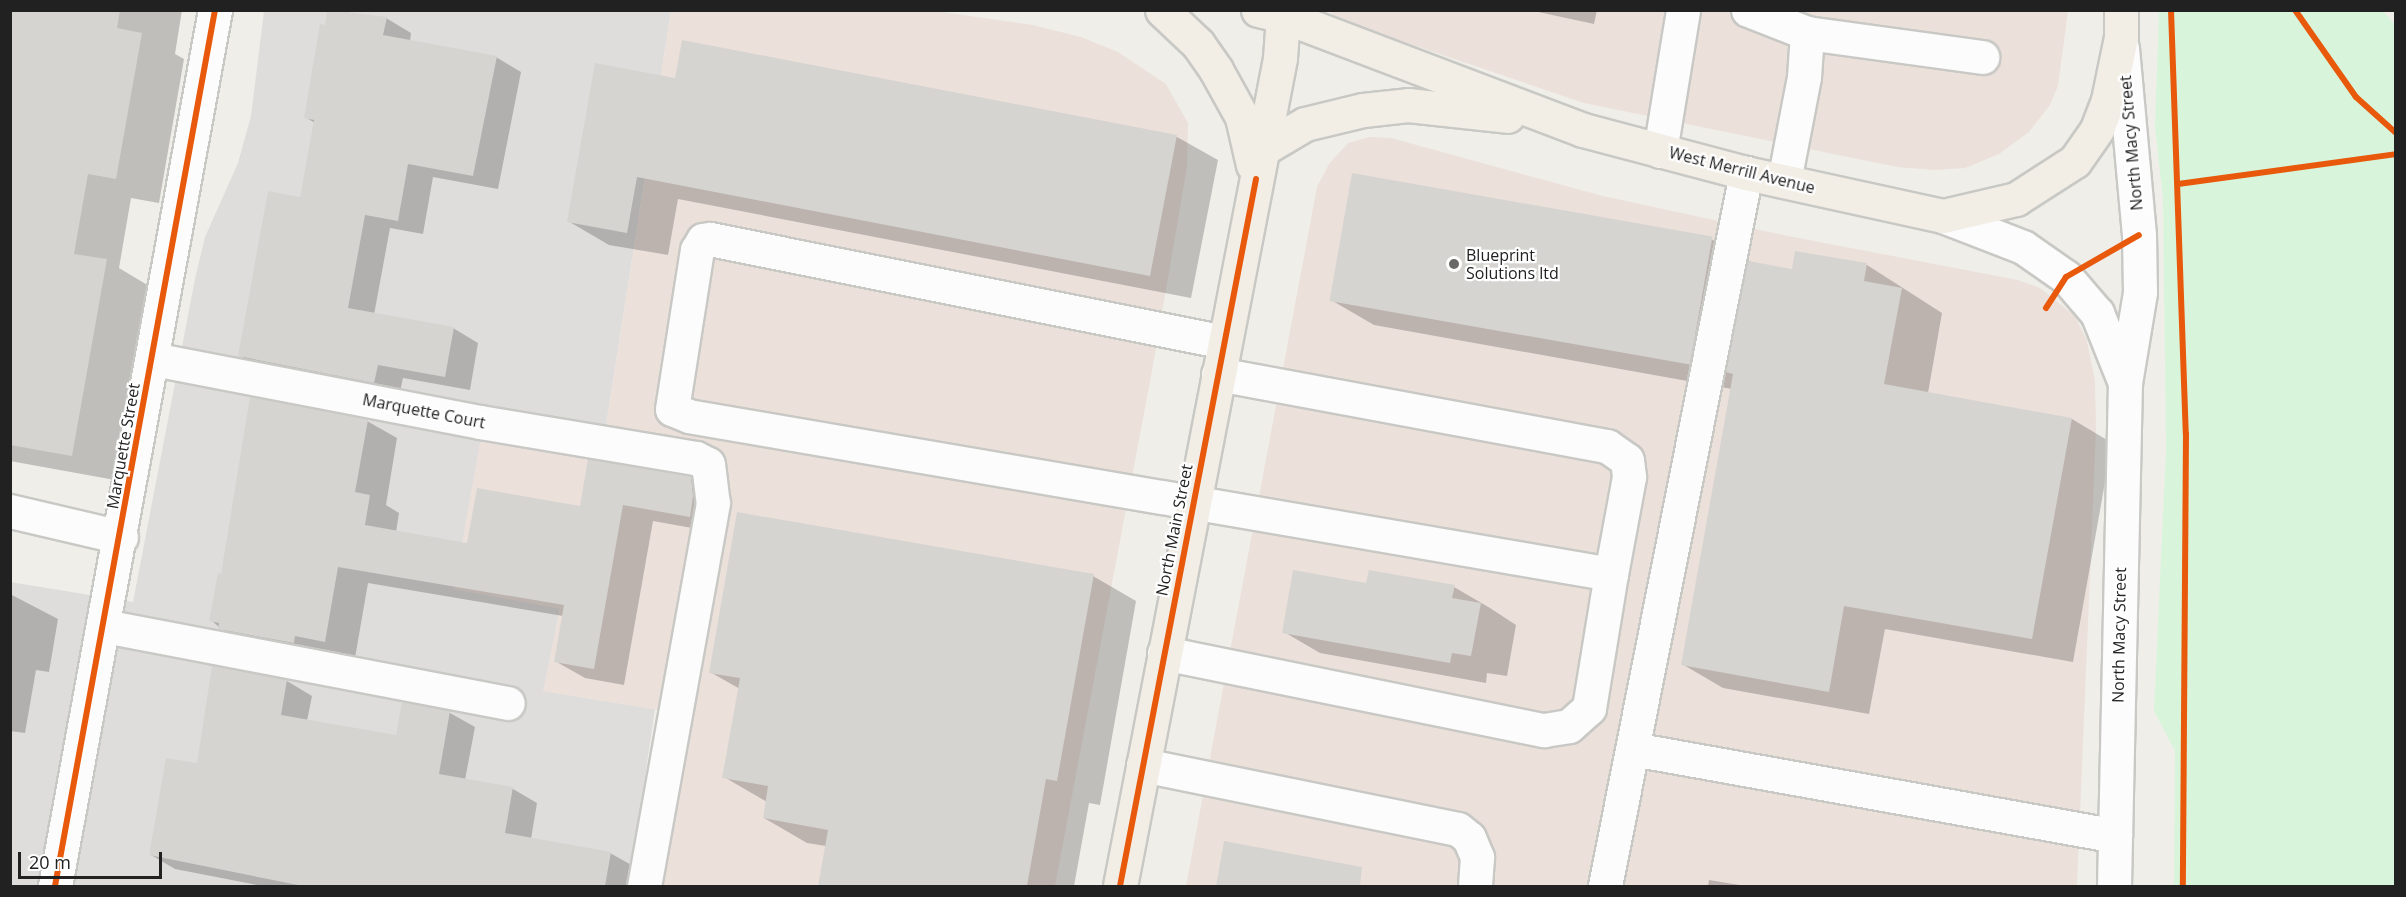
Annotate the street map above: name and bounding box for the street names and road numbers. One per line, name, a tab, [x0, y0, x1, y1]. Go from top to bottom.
street label: North Macy Street	[2116, 75, 2146, 211]
street label: West Merrill Avenue	[1667, 143, 1817, 197]
street label: Marquette Street	[102, 381, 144, 511]
street label: Marquette Court	[361, 390, 487, 432]
street label: North Main Street	[1152, 462, 1196, 598]
street label: North Macy Street	[2108, 567, 2130, 703]

